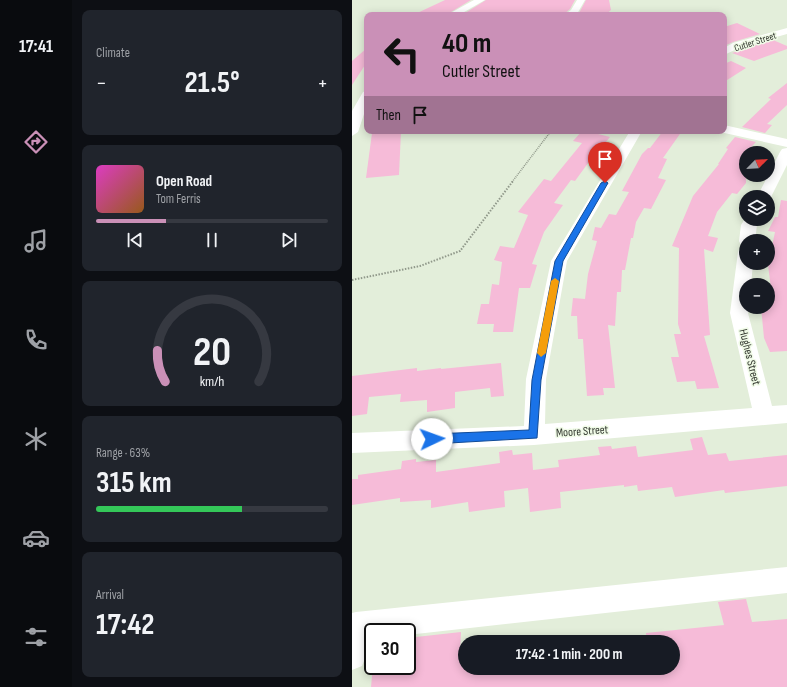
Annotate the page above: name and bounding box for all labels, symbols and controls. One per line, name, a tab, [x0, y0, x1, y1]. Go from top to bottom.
text: 40 m	[442, 27, 491, 60]
icon: left	[376, 28, 428, 80]
street label: Cutler Street	[733, 30, 778, 54]
text: 17:41	[19, 36, 53, 57]
text: Climate	[96, 45, 130, 61]
text: Cutler Street	[442, 61, 520, 82]
text: 21.5°	[184, 65, 240, 101]
text: −	[96, 70, 107, 97]
text: +	[317, 70, 328, 97]
icon: arrive	[409, 104, 431, 126]
text: Then	[376, 106, 401, 125]
icon: directions	[22, 128, 50, 156]
pin	[588, 142, 622, 183]
north arrow	[739, 146, 775, 182]
map controls	[739, 146, 775, 314]
icon: arrive	[594, 148, 616, 170]
text: Open Road	[156, 172, 212, 191]
button: layers	[739, 190, 775, 226]
text: Tom Ferris	[156, 191, 201, 207]
icon: music	[22, 227, 50, 255]
icon: previous	[124, 229, 146, 251]
icon: pause	[201, 229, 223, 251]
icon: next	[278, 229, 300, 251]
button: +	[739, 234, 775, 270]
button: −	[739, 278, 775, 314]
icon: phone	[22, 326, 50, 354]
text: 20	[193, 327, 231, 376]
street label: Hughes Street	[735, 327, 764, 387]
text: km/h	[200, 372, 224, 389]
position arrow	[411, 418, 453, 460]
street label: Moore Street	[555, 422, 609, 441]
icon: climate	[22, 425, 50, 453]
text: Range · 63%	[96, 445, 150, 461]
text: 315 km	[96, 465, 172, 501]
icon: car	[22, 524, 50, 552]
text: Arrival	[96, 587, 124, 603]
text: 17:42	[96, 607, 154, 643]
icon: filters	[22, 623, 50, 651]
speed limit sign: 30	[364, 623, 416, 675]
text: 17:42 · 1 min · 200 m	[516, 645, 622, 664]

